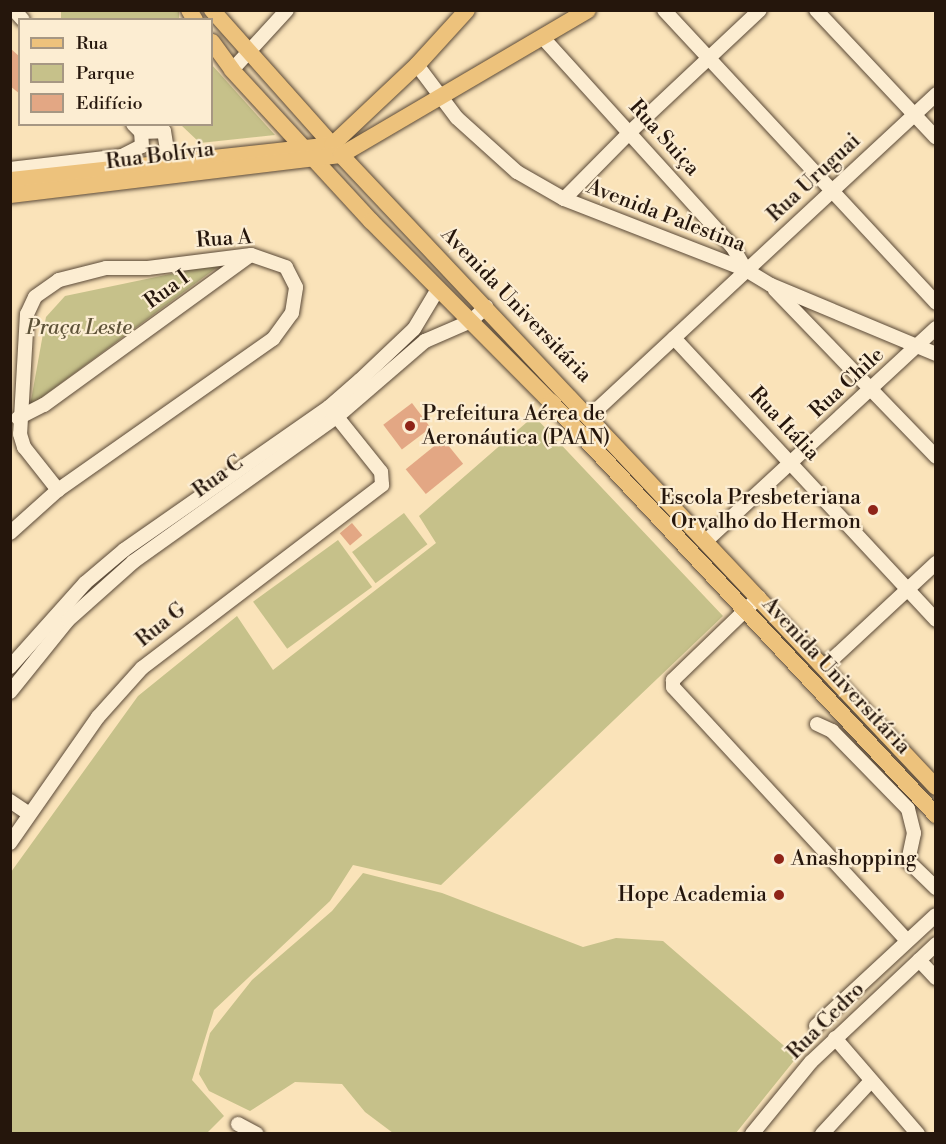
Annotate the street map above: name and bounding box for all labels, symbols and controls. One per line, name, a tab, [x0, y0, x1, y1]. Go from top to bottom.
legend	[18, 18, 213, 126]
text: Rua	[76, 32, 108, 55]
text: Parque	[76, 62, 135, 85]
text: Edifício	[76, 92, 143, 115]
street label: Rua Suiça	[623, 95, 705, 181]
street label: Rua Uruguai	[762, 128, 866, 228]
street label: Rua Bolívia	[104, 137, 216, 175]
street label: Avenida Palestina	[583, 174, 749, 258]
street label: Avenida Universitária	[435, 222, 597, 388]
street label: Rua A	[195, 224, 253, 254]
street label: Rua I	[140, 265, 194, 315]
park label: Praça Leste	[26, 315, 132, 341]
street label: Rua Chile	[805, 342, 889, 424]
street label: Rua Itália	[744, 382, 824, 466]
place label: Prefeitura Aérea de Aeronáutica (PAAN)	[422, 401, 610, 451]
marker: Prefeitura Aérea de Aeronáutica (PAAN)	[403, 419, 417, 433]
street label: Rua C	[188, 450, 248, 504]
place label: Escola Presbeteriana Orvalho do Hermon	[660, 485, 861, 535]
marker: Escola Presbeteriana Orvalho do Hermon	[866, 503, 880, 517]
street label: Avenida Universitária	[757, 592, 915, 760]
street label: Rua G	[131, 597, 191, 653]
place label: Anashopping	[791, 846, 917, 872]
marker: Anashopping	[772, 852, 786, 866]
place label: Hope Academia	[618, 882, 767, 908]
marker: Hope Academia	[772, 888, 786, 902]
street label: Rua Cedro	[782, 977, 870, 1065]

